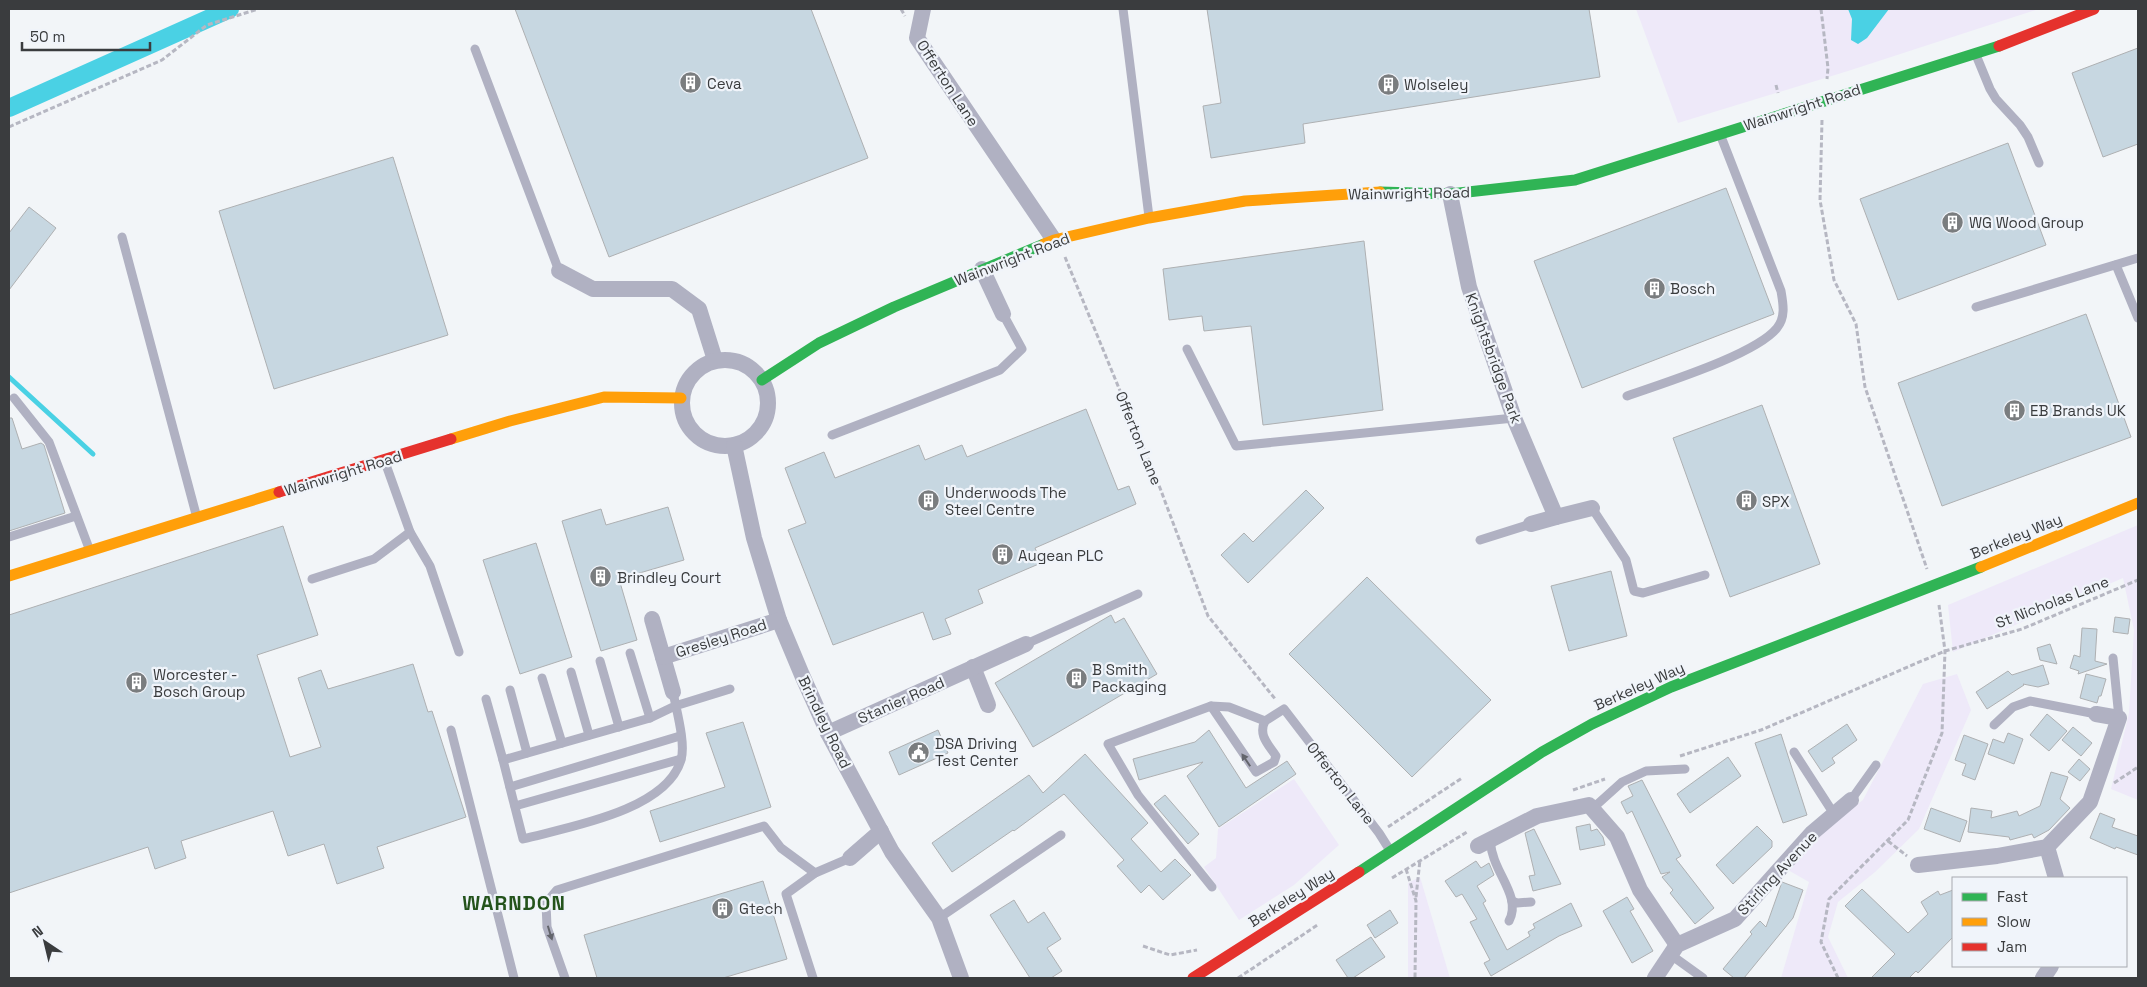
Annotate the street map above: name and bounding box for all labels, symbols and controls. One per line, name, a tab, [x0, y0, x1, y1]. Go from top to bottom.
scale bar	[22, 20, 150, 52]
text: 50 m	[30, 27, 65, 46]
street label: Offerton Lane	[913, 36, 983, 130]
building icon: Ceva	[679, 71, 703, 95]
building icon: Wolseley	[1376, 72, 1400, 96]
place label: Ceva	[707, 74, 742, 93]
place label: Wolseley	[1404, 75, 1468, 94]
street label: Wainwright Road	[1741, 79, 1863, 135]
street label: Wainwright Road	[1348, 182, 1470, 204]
building icon: WG Wood Group	[1941, 210, 1965, 234]
place label: WG Wood Group	[1969, 213, 2084, 232]
street label: Wainwright Road	[952, 228, 1072, 290]
building icon: Bosch	[1642, 276, 1666, 300]
place label: Bosch	[1670, 279, 1715, 298]
street label: Knightsbridge Park	[1462, 290, 1526, 426]
street label: Offerton Lane	[1112, 388, 1166, 488]
building icon: EB Brands UK	[2002, 398, 2026, 422]
place label: EB Brands UK	[2030, 401, 2126, 420]
street label: Wainwright Road	[282, 446, 404, 500]
place label: Underwoods The Steel Centre	[945, 483, 1067, 519]
building icon: Underwoods The Steel Centre	[917, 489, 941, 513]
building icon: SPX	[1734, 489, 1758, 513]
place label: SPX	[1762, 492, 1790, 511]
street label: Berkeley Way	[1967, 509, 2065, 563]
building icon: Augean PLC	[990, 543, 1014, 567]
place label: Augean PLC	[1018, 546, 1103, 565]
building icon: Brindley Court	[589, 565, 613, 589]
place label: Brindley Court	[617, 568, 721, 587]
street label: St Nicholas Lane	[1993, 572, 2111, 632]
street label: Gresley Road	[673, 614, 769, 662]
street label: Berkeley Way	[1591, 658, 1687, 714]
place label: B Smith Packaging	[1092, 660, 1167, 696]
place label: Worcester - Bosch Group	[153, 665, 246, 701]
building icon: B Smith Packaging	[1064, 666, 1088, 690]
building icon: Worcester - Bosch Group	[125, 671, 149, 695]
street label: Stanier Road	[855, 672, 947, 728]
street label: Brindley Road	[794, 673, 856, 771]
place label: DSA Driving Test Center	[935, 734, 1019, 770]
street label: Offerton Lane	[1303, 738, 1379, 828]
public building icon: DSA Driving Test Center	[907, 740, 931, 764]
one-way arrow	[1241, 753, 1251, 766]
street label: Stirling Avenue	[1733, 827, 1821, 919]
street label: Berkeley Way	[1245, 863, 1337, 931]
legend	[1952, 877, 2127, 967]
text: Fast	[1997, 887, 2028, 906]
district label: WARNDON	[462, 890, 566, 916]
building icon: Gtech	[711, 896, 735, 920]
place label: Gtech	[739, 899, 783, 918]
text: Slow	[1997, 912, 2031, 931]
north arrow	[20, 917, 70, 967]
text: N	[29, 921, 47, 941]
one-way arrow	[546, 926, 554, 941]
text: Jam	[1997, 937, 2027, 956]

